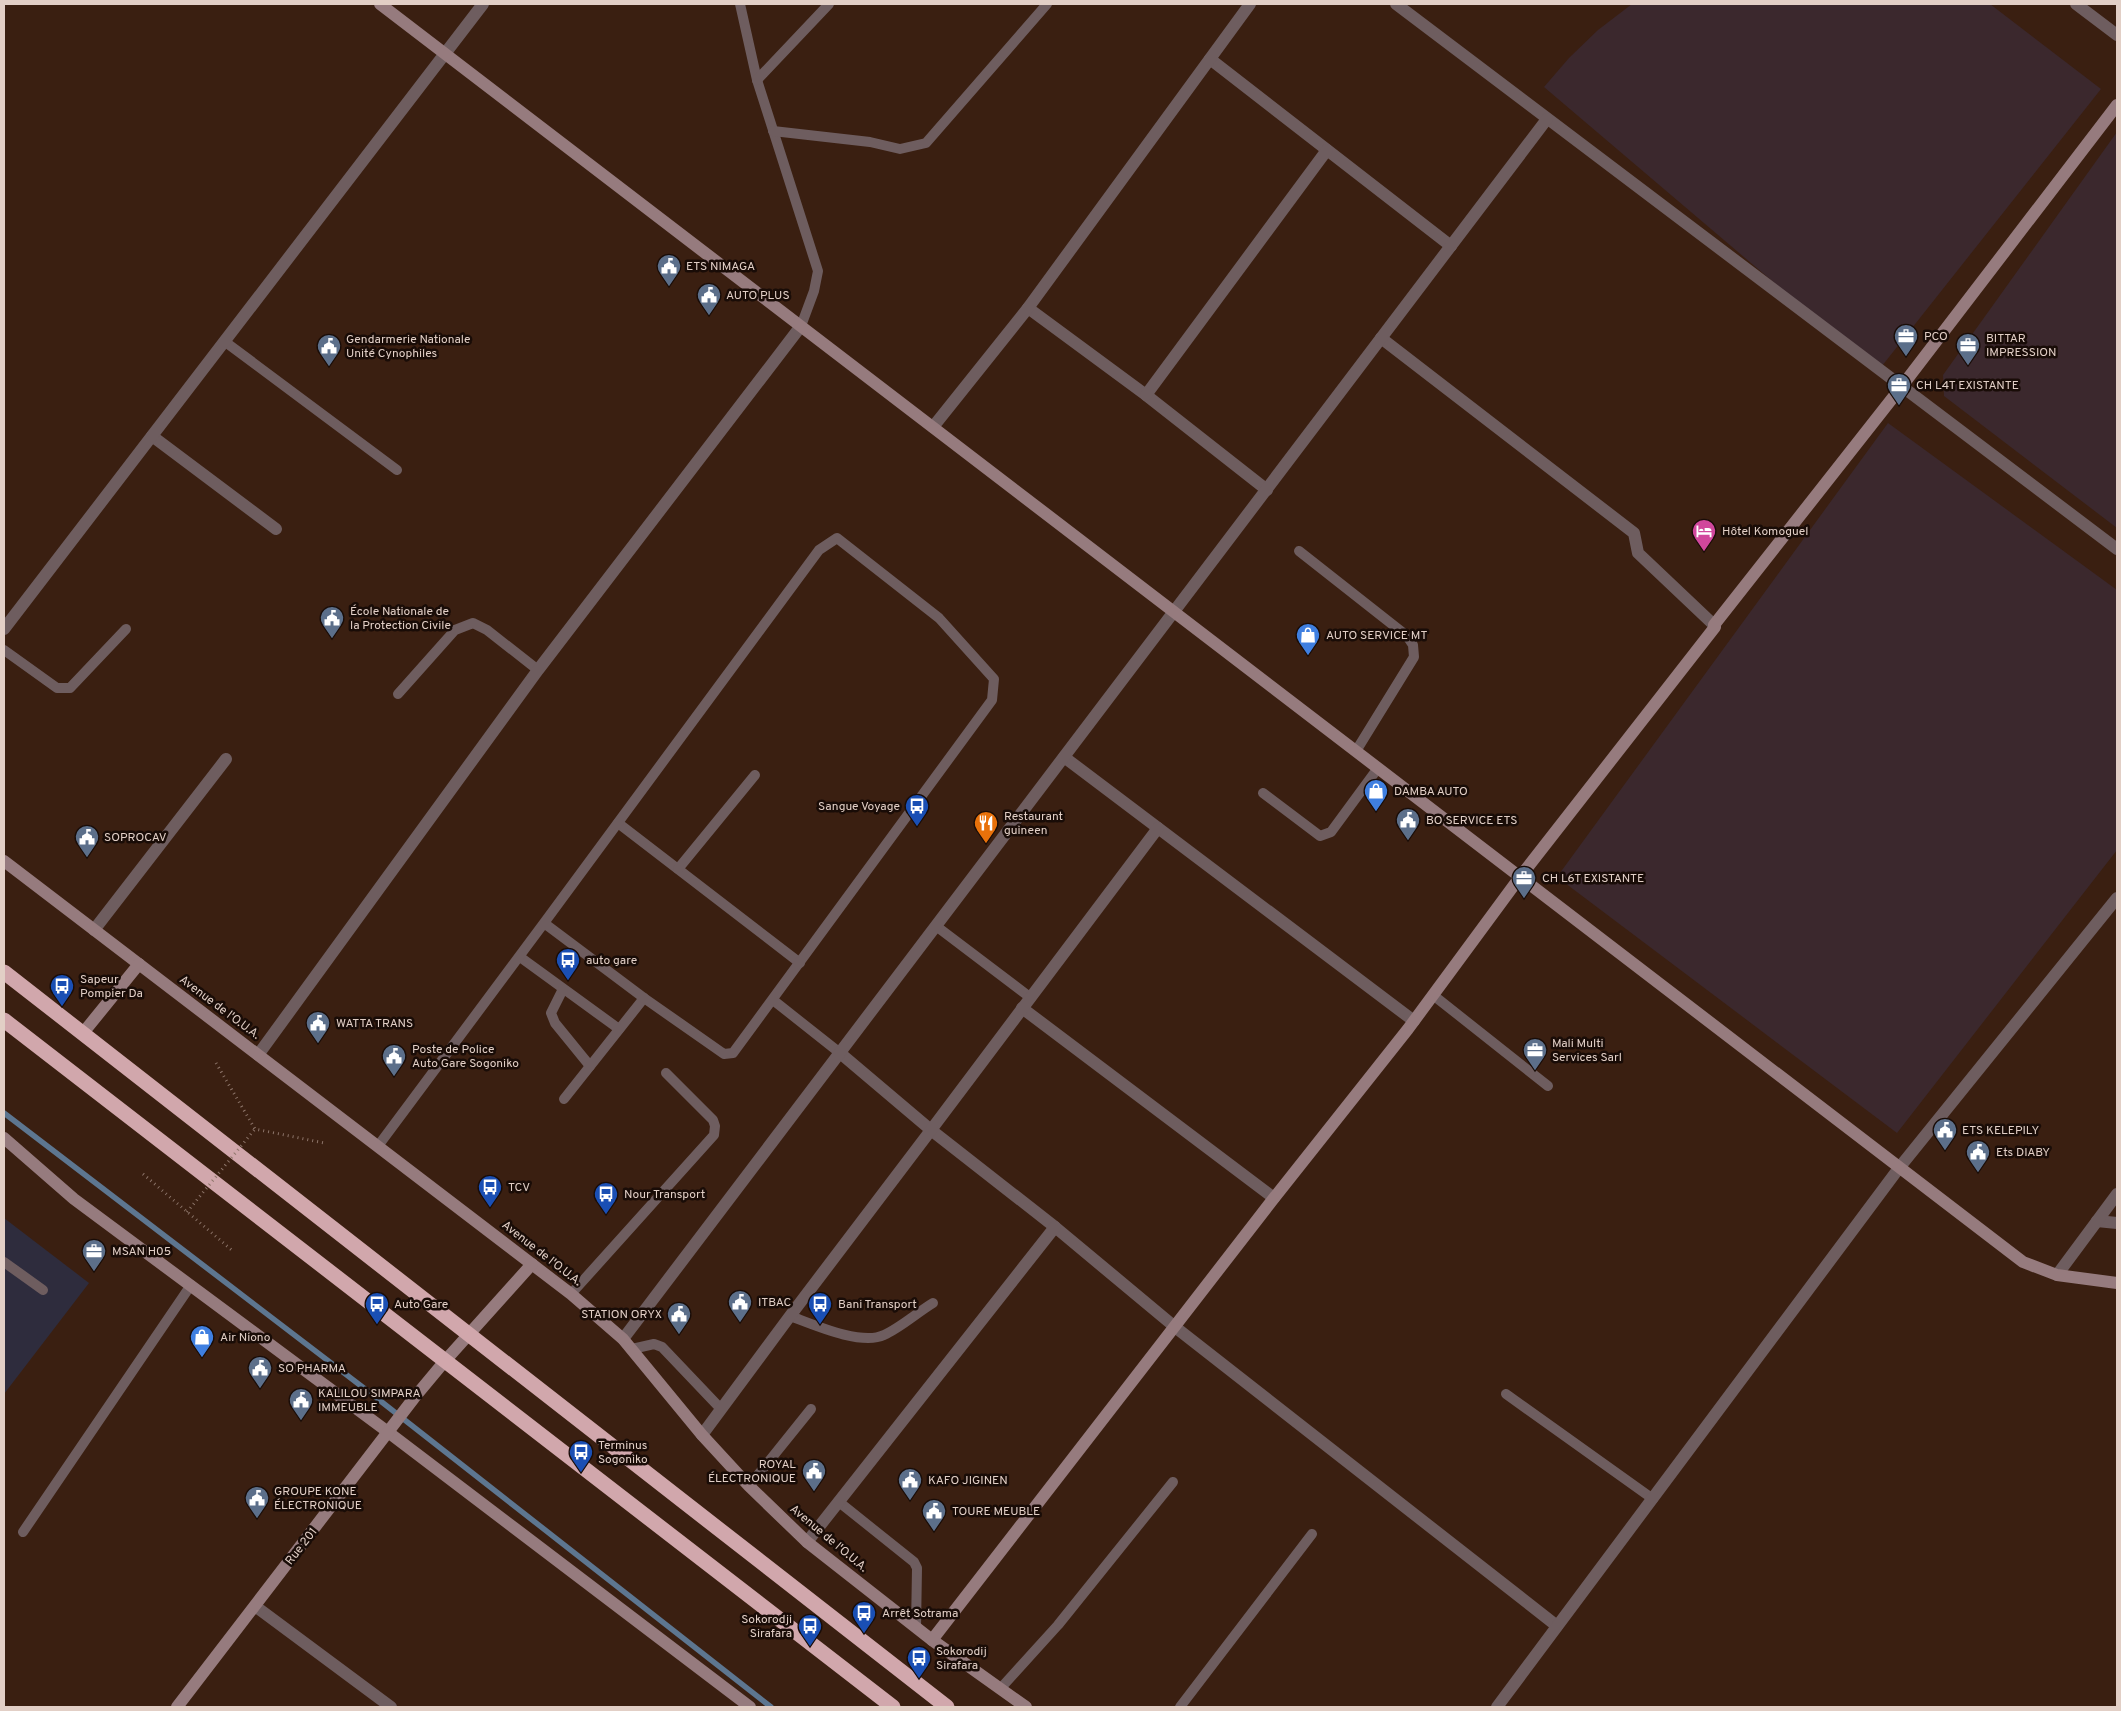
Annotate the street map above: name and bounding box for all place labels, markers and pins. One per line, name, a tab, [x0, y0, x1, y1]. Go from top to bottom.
public building icon: ETS NIMAGA	[656, 253, 682, 287]
place label: ETS NIMAGA	[686, 259, 755, 275]
public building icon: AUTO PLUS	[696, 282, 722, 316]
place label: AUTO PLUS	[726, 288, 790, 304]
office icon: PCO	[1893, 323, 1919, 357]
place label: PCO	[1924, 329, 1948, 345]
place label: BITTAR IMPRESSION	[1986, 331, 2056, 361]
place label: Gendarmerie Nationale Unité Cynophiles	[346, 332, 470, 362]
office icon: BITTAR IMPRESSION	[1955, 332, 1981, 366]
public building icon: Gendarmerie Nationale Unité Cynophiles	[316, 333, 342, 367]
office icon: CH L4T EXISTANTE	[1886, 372, 1912, 406]
place label: CH L4T EXISTANTE	[1916, 378, 2019, 394]
hotel icon: Hôtel Komoguel	[1691, 518, 1717, 552]
place label: Hôtel Komoguel	[1722, 524, 1808, 540]
place label: École Nationale de la Protection Civile	[350, 604, 451, 634]
public building icon: École Nationale de la Protection Civile	[319, 605, 345, 639]
shop icon: AUTO SERVICE MT	[1295, 622, 1321, 656]
place label: AUTO SERVICE MT	[1326, 628, 1427, 644]
shop icon: DAMBA AUTO	[1363, 778, 1389, 812]
place label: DAMBA AUTO	[1394, 784, 1468, 800]
bus stop icon: Sangue Voyage	[904, 793, 930, 827]
place label: Sangue Voyage	[818, 799, 900, 815]
public building icon: BO SERVICE ETS	[1395, 807, 1421, 841]
place label: Restaurant guineen	[1004, 809, 1063, 839]
restaurant icon: Restaurant guineen	[973, 810, 999, 844]
place label: BO SERVICE ETS	[1426, 813, 1518, 829]
public building icon: SOPROCAV	[74, 824, 100, 858]
place label: SOPROCAV	[104, 830, 167, 846]
office icon: CH L6T EXISTANTE	[1511, 865, 1537, 899]
place label: CH L6T EXISTANTE	[1542, 871, 1644, 887]
bus stop icon: auto gare	[555, 947, 581, 981]
place label: auto gare	[586, 953, 637, 969]
place label: Sapeur Pompier Da	[80, 972, 143, 1002]
bus stop icon: Sapeur Pompier Da	[49, 973, 75, 1007]
public building icon: WATTA TRANS	[305, 1010, 331, 1044]
place label: WATTA TRANS	[336, 1016, 413, 1032]
place label: Mali Multi Services Sarl	[1552, 1036, 1622, 1066]
office icon: Mali Multi Services Sarl	[1522, 1037, 1548, 1071]
place label: Poste de Police Auto Gare Sogoniko	[412, 1042, 519, 1072]
public building icon: Poste de Police Auto Gare Sogoniko	[381, 1043, 407, 1077]
public building icon: ETS KELEPILY	[1932, 1117, 1958, 1151]
place label: ETS KELEPILY	[1962, 1123, 2039, 1139]
public building icon: Ets DIABY	[1965, 1139, 1991, 1173]
place label: Ets DIABY	[1996, 1145, 2050, 1161]
bus stop icon: TCV	[477, 1174, 503, 1208]
place label: TCV	[508, 1180, 530, 1196]
bus stop icon: Nour Transport	[593, 1181, 619, 1215]
place label: Nour Transport	[624, 1187, 705, 1203]
office icon: MSAN H05	[81, 1238, 107, 1272]
place label: MSAN H05	[112, 1244, 171, 1260]
public building icon: ITBAC	[727, 1289, 753, 1323]
bus stop icon: Auto Gare	[364, 1291, 390, 1325]
bus stop icon: Bani Transport	[807, 1291, 833, 1325]
place label: ITBAC	[758, 1295, 791, 1311]
place label: Auto Gare	[394, 1297, 448, 1313]
place label: Bani Transport	[838, 1297, 917, 1313]
public building icon: STATION ORYX	[666, 1301, 692, 1335]
place label: STATION ORYX	[581, 1307, 662, 1323]
shop icon: Air Niono	[189, 1324, 215, 1358]
place label: Air Niono	[220, 1330, 271, 1346]
public building icon: SO PHARMA	[247, 1355, 273, 1389]
place label: SO PHARMA	[278, 1361, 346, 1377]
place label: KALILOU SIMPARA IMMEUBLE	[318, 1386, 421, 1416]
public building icon: KALILOU SIMPARA IMMEUBLE	[288, 1387, 314, 1421]
place label: Terminus Sogoniko	[598, 1438, 648, 1468]
bus stop icon: Terminus Sogoniko	[568, 1439, 594, 1473]
place label: ROYAL ÉLECTRONIQUE	[708, 1457, 796, 1487]
public building icon: ROYAL ÉLECTRONIQUE	[801, 1458, 827, 1492]
public building icon: KAFO JIGINEN	[897, 1467, 923, 1501]
place label: KAFO JIGINEN	[928, 1473, 1008, 1489]
place label: GROUPE KONE ÉLECTRONIQUE	[274, 1484, 362, 1514]
public building icon: GROUPE KONE ÉLECTRONIQUE	[244, 1485, 270, 1519]
public building icon: TOURE MEUBLE	[921, 1498, 947, 1532]
place label: TOURE MEUBLE	[952, 1504, 1040, 1520]
bus stop icon: Arrêt Sotrama	[851, 1600, 877, 1634]
place label: Arrêt Sotrama	[882, 1606, 958, 1622]
place label: Sokorodji Sirafara	[741, 1612, 792, 1642]
bus stop icon: Sokorodji Sirafara	[797, 1613, 823, 1647]
place label: Sokorodij Sirafara	[936, 1644, 987, 1674]
bus stop icon: Sokorodij Sirafara	[906, 1645, 932, 1679]

